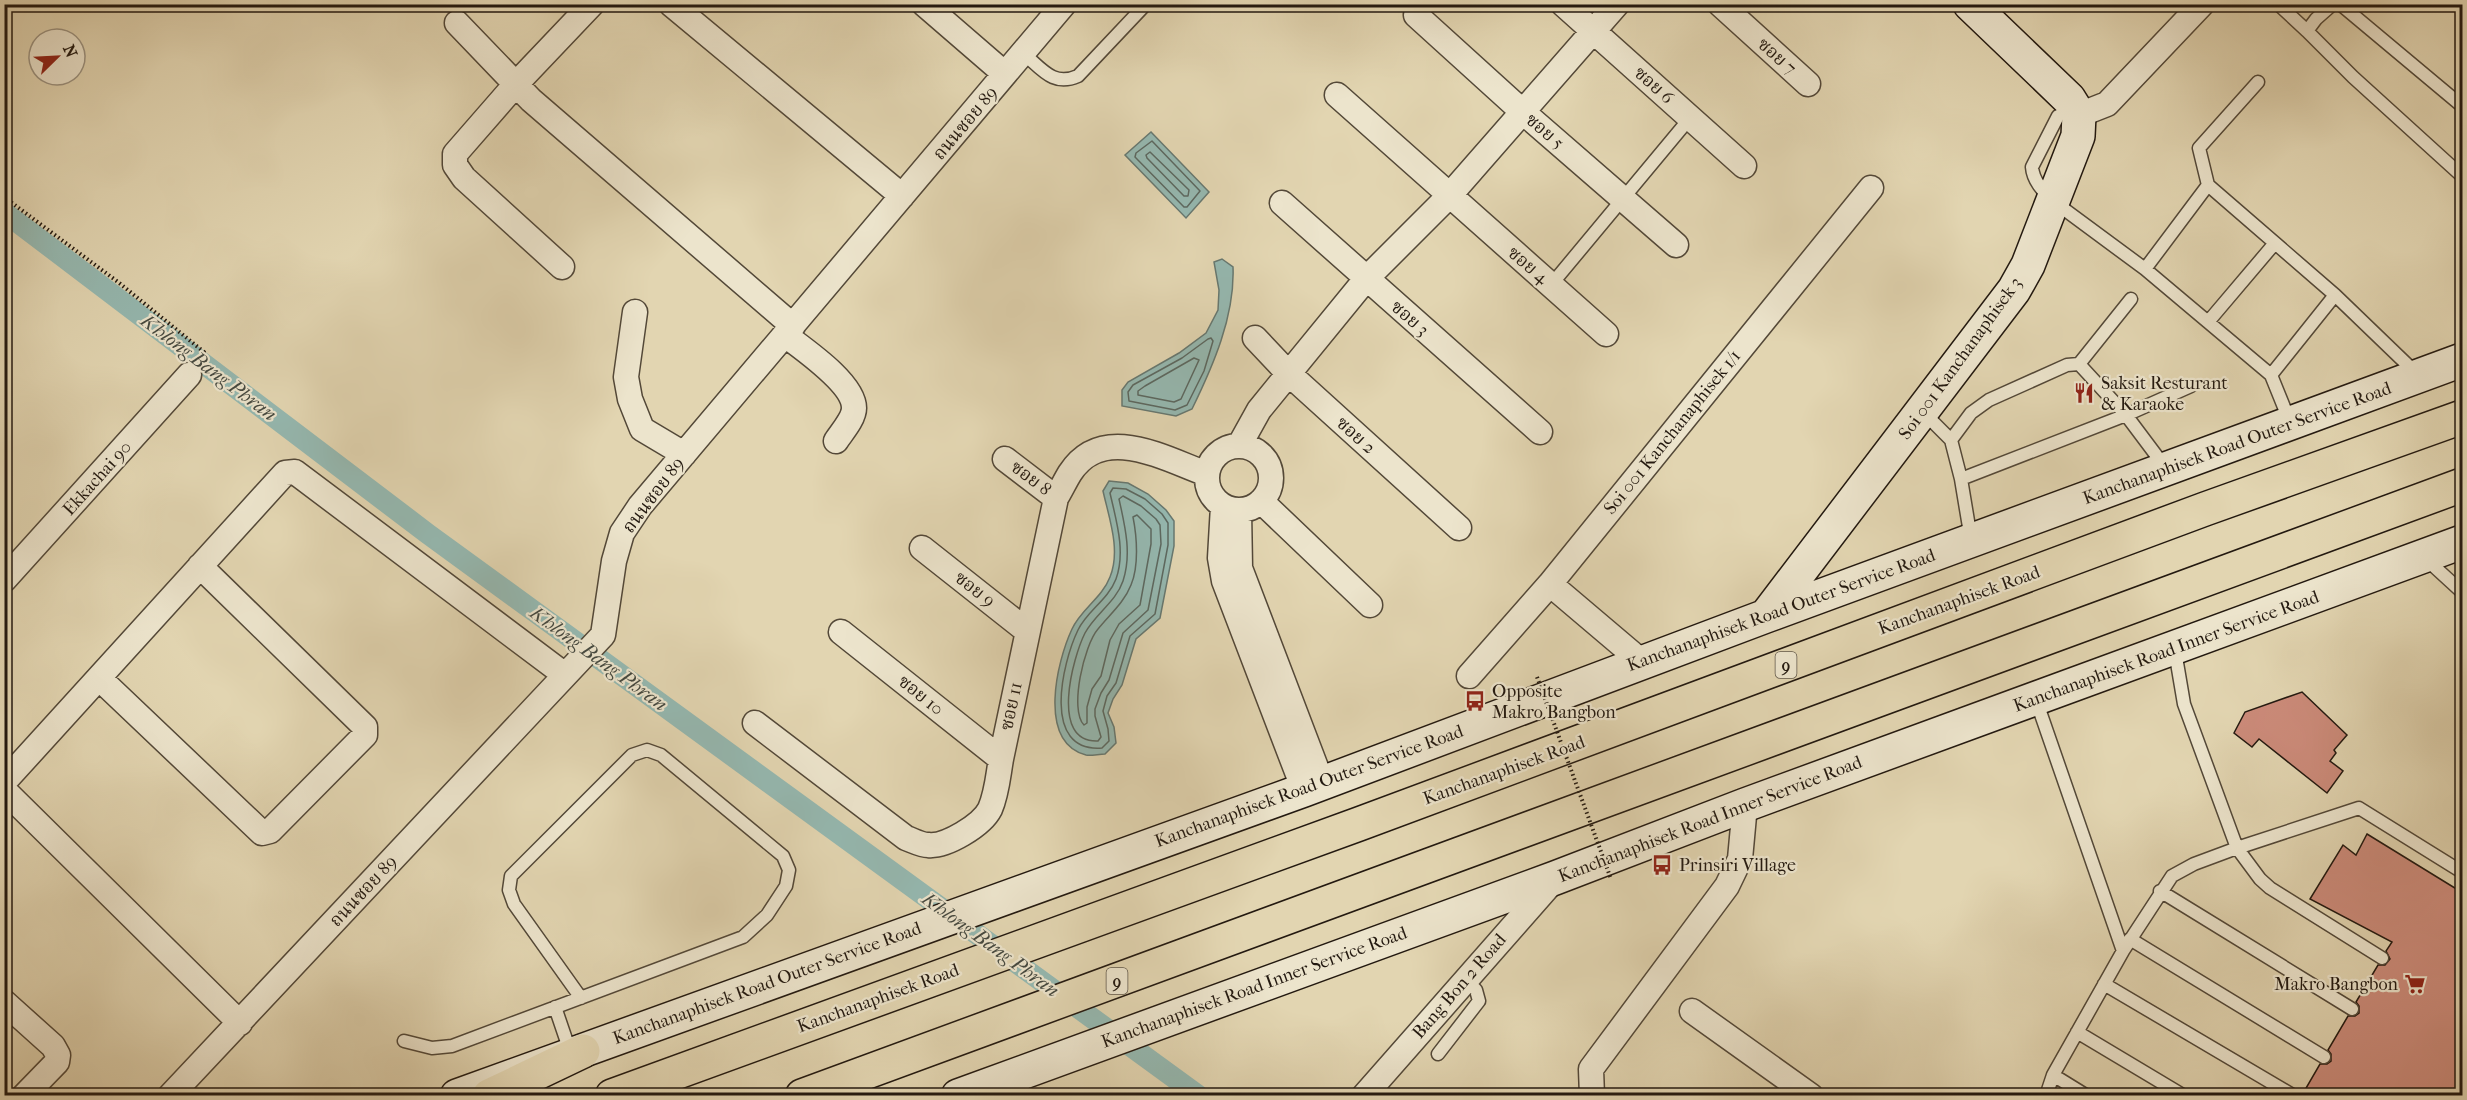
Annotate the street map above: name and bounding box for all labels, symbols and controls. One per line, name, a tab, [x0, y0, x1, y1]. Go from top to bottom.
north arrow	[27, 27, 87, 87]
street label: ซอย 7	[1753, 34, 1801, 79]
text: N	[59, 42, 82, 61]
street label: ซอย 6	[1630, 62, 1678, 109]
street label: ถนนซอย 89	[929, 82, 1002, 164]
street label: ซอย 5	[1521, 109, 1568, 154]
street label: ซอย 4	[1503, 242, 1552, 289]
street label: Soi 001 Kanchanaphisek 3	[1894, 273, 2026, 444]
street label: ซอย 3	[1386, 296, 1433, 341]
water label: Khlong Bang Phran	[135, 308, 281, 426]
street label: Soi 001 Kanchanaphisek 1/1	[1600, 346, 1745, 519]
place label: Saksit Resturant & Karaoke	[2101, 373, 2228, 415]
street label: Kanchanaphisek Road Outer Service Road	[2080, 378, 2394, 509]
restaurant icon: Saksit Resturant & Karaoke	[2072, 381, 2096, 405]
street label: ซอย 2	[1332, 412, 1380, 458]
street label: Ekkachai 90	[59, 437, 136, 520]
street label: ถนนซอย 89	[618, 453, 689, 537]
street label: ซอย 8	[1006, 456, 1055, 500]
street label: Kanchanaphisek Road Outer Service Road	[1624, 545, 1938, 676]
street label: Kanchanaphisek Road	[1875, 561, 2043, 640]
street label: ซอย 9	[950, 567, 999, 612]
street label: Kanchanaphisek Road Inner Service Road	[2010, 586, 2322, 717]
water label: Khlong Bang Phran	[524, 600, 672, 716]
road number: 9	[1776, 652, 1796, 678]
street label: ซอย 10	[894, 671, 948, 720]
street label: ซอย 11	[996, 680, 1027, 732]
place label: Opposite Makro Bangbon	[1492, 681, 1616, 723]
bus stop icon: Opposite Makro Bangbon	[1463, 689, 1487, 713]
street label: Kanchanaphisek Road Outer Service Road	[1152, 721, 1466, 852]
street label: Kanchanaphisek Road	[1420, 731, 1588, 810]
street label: Kanchanaphisek Road Inner Service Road	[1555, 752, 1865, 887]
street label: ถนนซอย 89	[325, 852, 401, 931]
bus stop icon: Prinsiri Village	[1650, 853, 1674, 877]
place label: Prinsiri Village	[1679, 855, 1796, 876]
water label: Khlong Bang Phran	[916, 886, 1064, 1002]
street label: Kanchanaphisek Road Outer Service Road	[610, 917, 924, 1049]
street label: Kanchanaphisek Road Inner Service Road	[1098, 922, 1410, 1053]
street label: Bang Bon 2 Road	[1408, 929, 1511, 1043]
street label: Kanchanaphisek Road	[794, 959, 962, 1037]
road number: 9	[1106, 968, 1128, 994]
supermarket icon: Makro Bangbon	[2403, 972, 2427, 996]
place label: Makro Bangbon	[2274, 974, 2399, 995]

